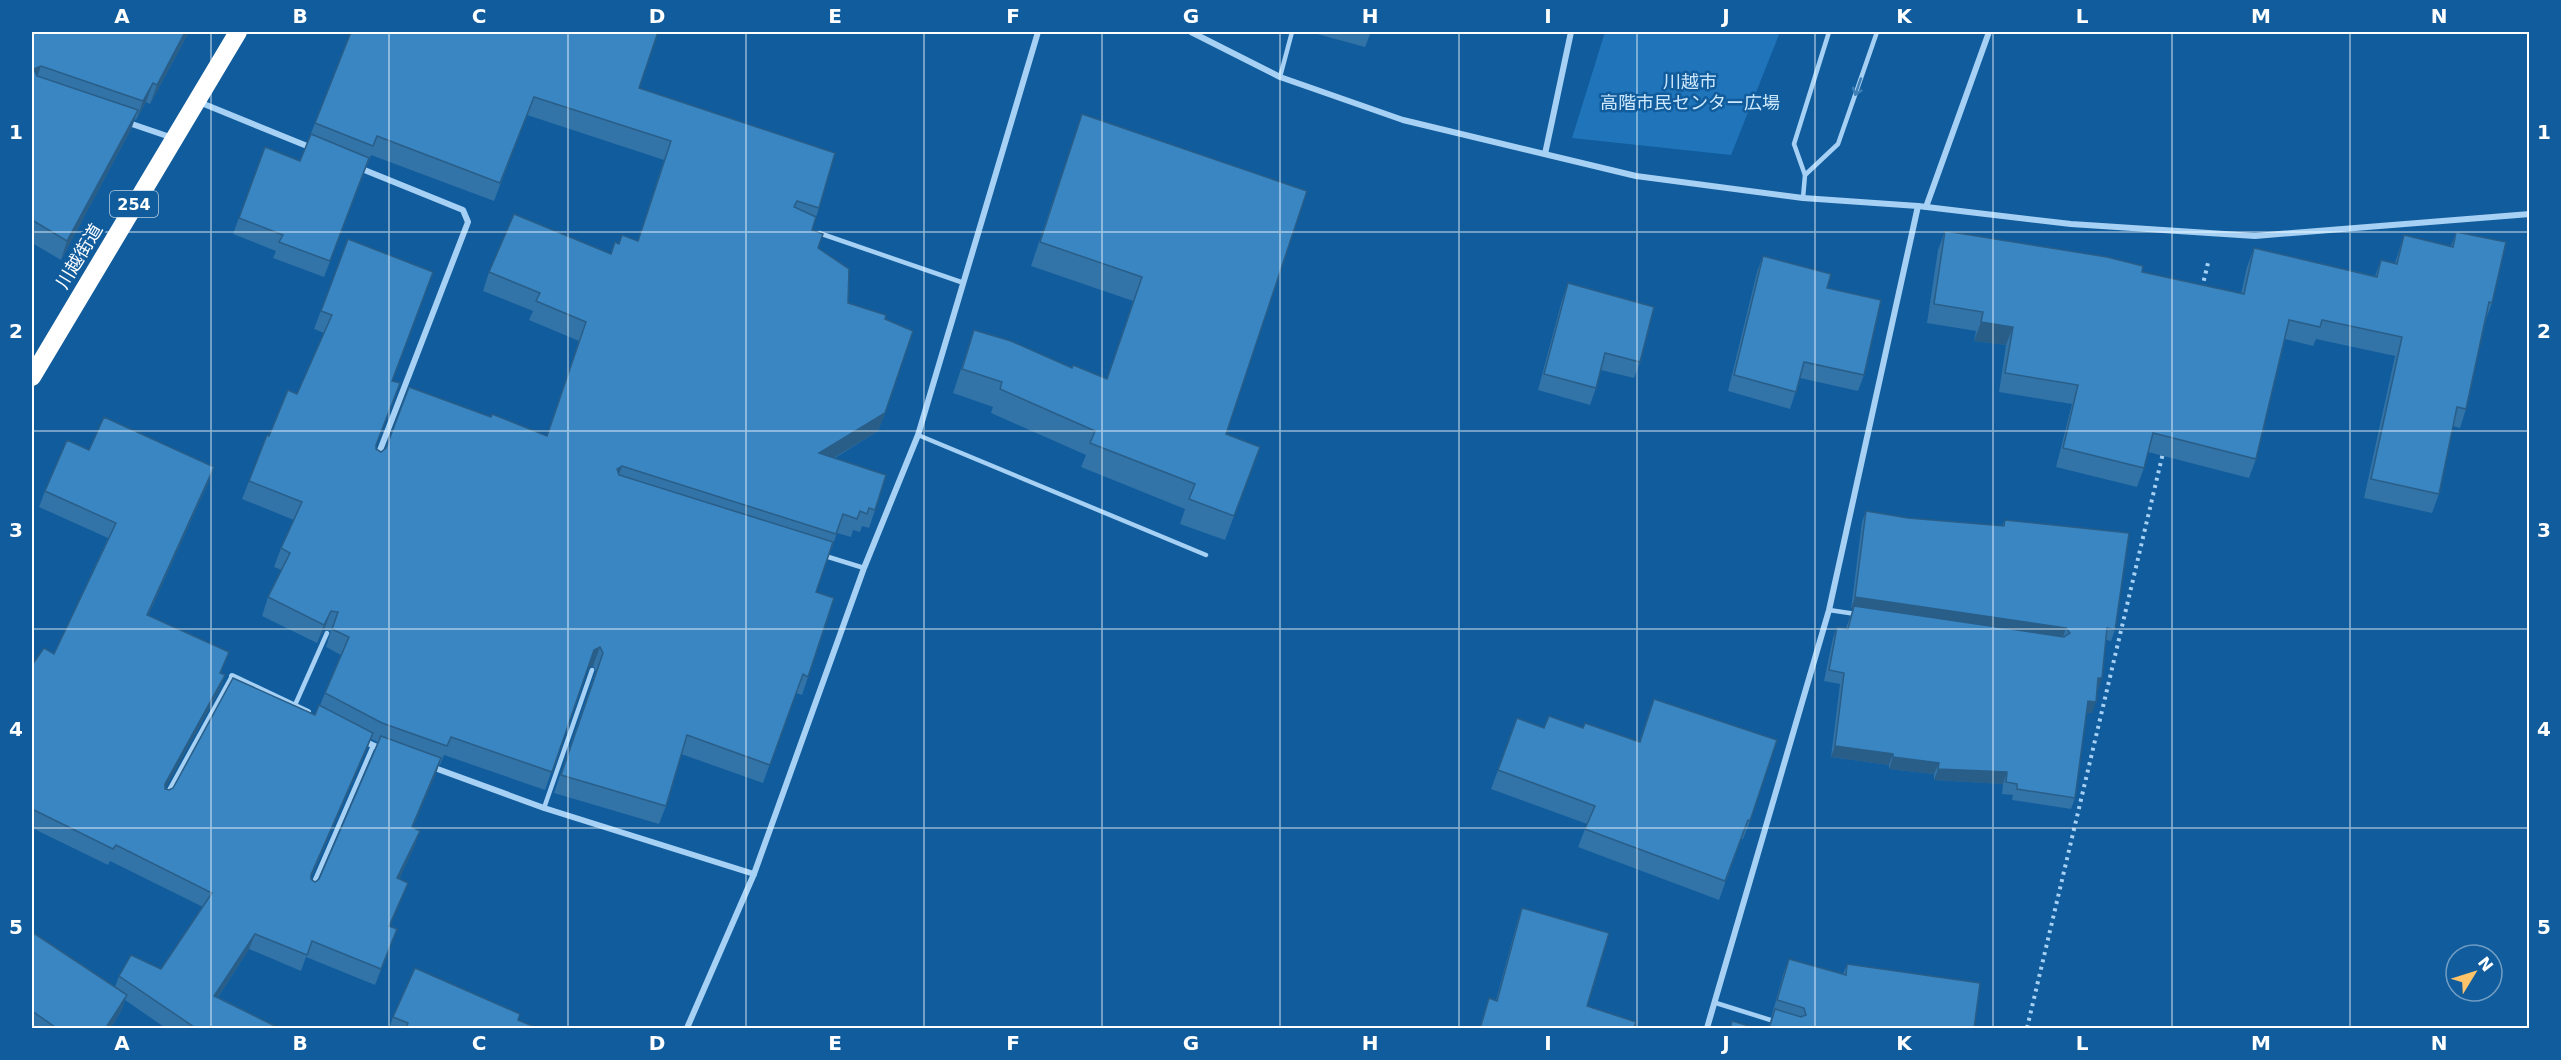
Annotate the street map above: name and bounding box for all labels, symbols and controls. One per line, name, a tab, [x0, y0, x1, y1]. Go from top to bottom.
text: A	[114, 4, 130, 28]
text: B	[292, 4, 308, 28]
text: C	[472, 4, 486, 28]
text: D	[649, 4, 665, 28]
text: E	[828, 4, 842, 28]
text: F	[1006, 4, 1020, 28]
text: G	[1183, 4, 1199, 28]
text: H	[1362, 4, 1378, 28]
text: I	[1544, 4, 1552, 28]
text: J	[1720, 4, 1730, 28]
text: K	[1896, 4, 1913, 28]
text: L	[2076, 4, 2089, 28]
text: M	[2251, 4, 2271, 28]
text: N	[2431, 4, 2447, 28]
park label: 川越市 高階市民センター広場	[1600, 71, 1780, 113]
one-way arrow	[1852, 77, 1863, 96]
text: 1	[9, 120, 23, 144]
text: 1	[2537, 120, 2551, 144]
road number: 254	[110, 191, 158, 217]
street label: 川越街道	[51, 220, 107, 292]
text: 2	[9, 319, 23, 343]
text: 2	[2537, 319, 2551, 343]
text: 3	[9, 518, 23, 542]
text: 3	[2537, 518, 2551, 542]
text: 4	[9, 717, 23, 741]
text: 4	[2537, 717, 2551, 741]
text: 5	[9, 915, 23, 939]
text: 5	[2537, 915, 2551, 939]
north arrow	[2444, 943, 2504, 1003]
text: N	[2474, 953, 2497, 975]
text: A	[114, 1031, 130, 1055]
text: B	[292, 1031, 308, 1055]
text: C	[472, 1031, 486, 1055]
text: D	[649, 1031, 665, 1055]
text: E	[828, 1031, 842, 1055]
text: F	[1006, 1031, 1020, 1055]
text: G	[1183, 1031, 1199, 1055]
text: H	[1362, 1031, 1378, 1055]
text: I	[1544, 1031, 1552, 1055]
text: J	[1720, 1031, 1730, 1055]
text: K	[1896, 1031, 1913, 1055]
text: L	[2076, 1031, 2089, 1055]
text: M	[2251, 1031, 2271, 1055]
text: N	[2431, 1031, 2447, 1055]

